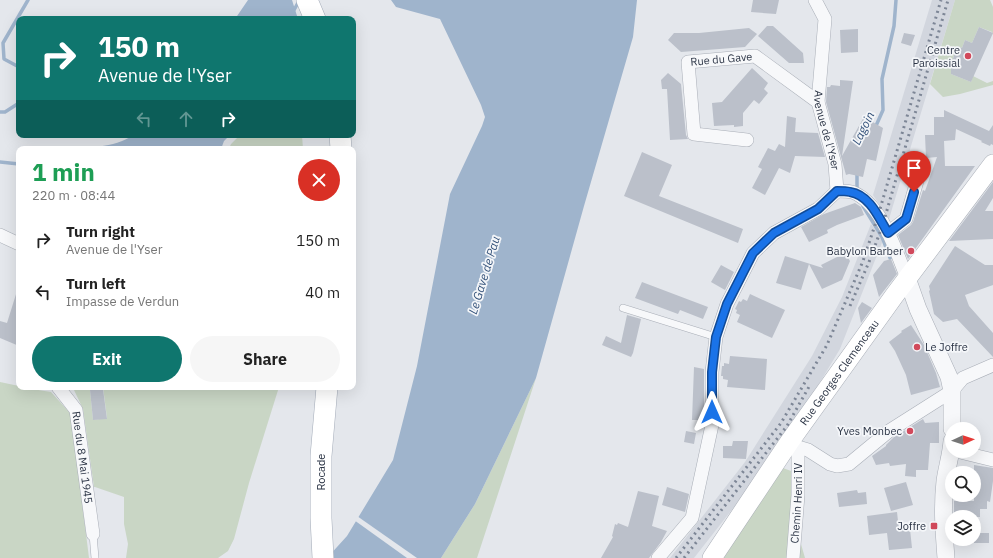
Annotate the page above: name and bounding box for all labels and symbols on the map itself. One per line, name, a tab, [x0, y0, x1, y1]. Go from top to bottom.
place label: Centre Paroissial	[912, 43, 960, 70]
street label: Rue du Gave	[690, 49, 753, 69]
marker: Centre Paroissial	[963, 51, 973, 61]
street label: Avenue de l'Yser	[811, 90, 842, 170]
water label: Lagoin	[849, 109, 878, 147]
pin	[897, 151, 931, 192]
water label: Le Gave de Pau	[465, 234, 503, 316]
place label: Babylon Barber	[827, 244, 903, 258]
marker: Babylon Barber	[906, 246, 916, 256]
street label: Rue Georges Clemenceau	[797, 317, 882, 428]
place label: Le Joffre	[925, 340, 968, 354]
marker: Le Joffre	[912, 342, 922, 352]
position arrow	[691, 391, 733, 433]
street label: Rue du 8 Mai 1945	[69, 410, 96, 504]
north arrow	[945, 422, 981, 458]
place label: Yves Monbec	[837, 424, 902, 438]
marker: Yves Monbec	[905, 426, 915, 436]
street label: Rocade	[314, 454, 328, 491]
street label: Chemin Henri IV	[787, 462, 805, 544]
place label: Joffre	[897, 519, 926, 533]
marker: Joffre	[929, 521, 939, 531]

